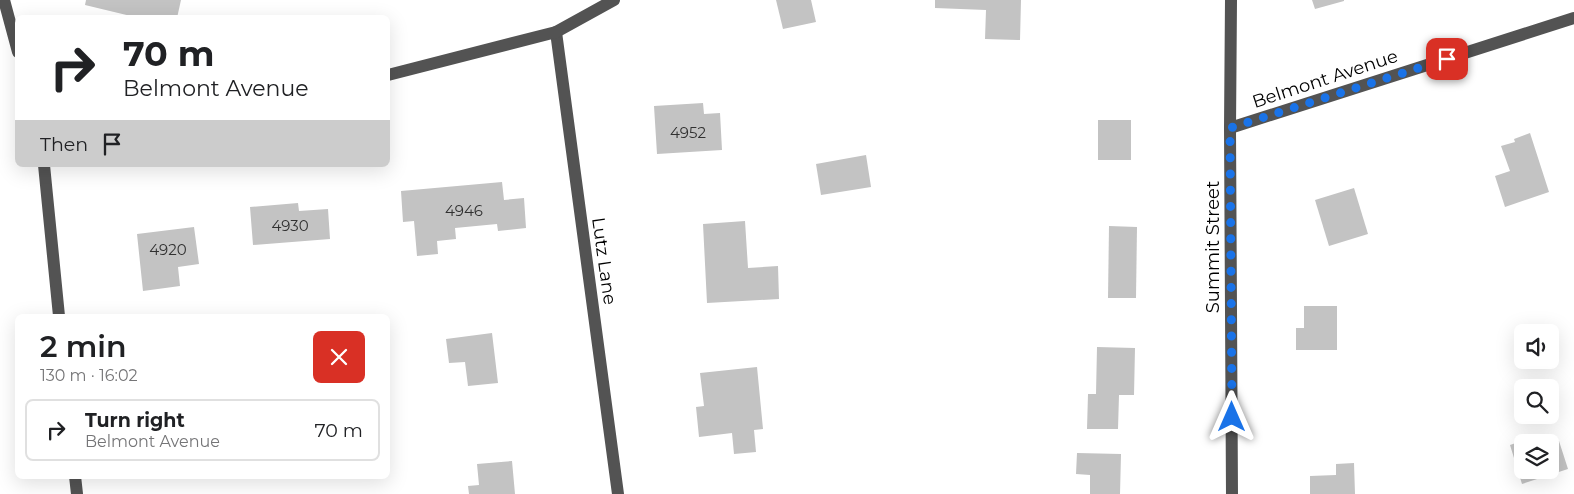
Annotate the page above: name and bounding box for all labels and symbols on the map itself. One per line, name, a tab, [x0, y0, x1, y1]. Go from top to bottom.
pin	[1426, 38, 1468, 80]
street label: Belmont Avenue	[1249, 45, 1401, 113]
house number: 4952	[670, 123, 706, 142]
street label: Summit Street	[1202, 181, 1224, 313]
house number: 4946	[445, 201, 483, 220]
house number: 4930	[271, 216, 309, 235]
street label: Lutz Lane	[587, 216, 621, 306]
house number: 4920	[149, 240, 187, 259]
position arrow	[1205, 390, 1257, 442]

